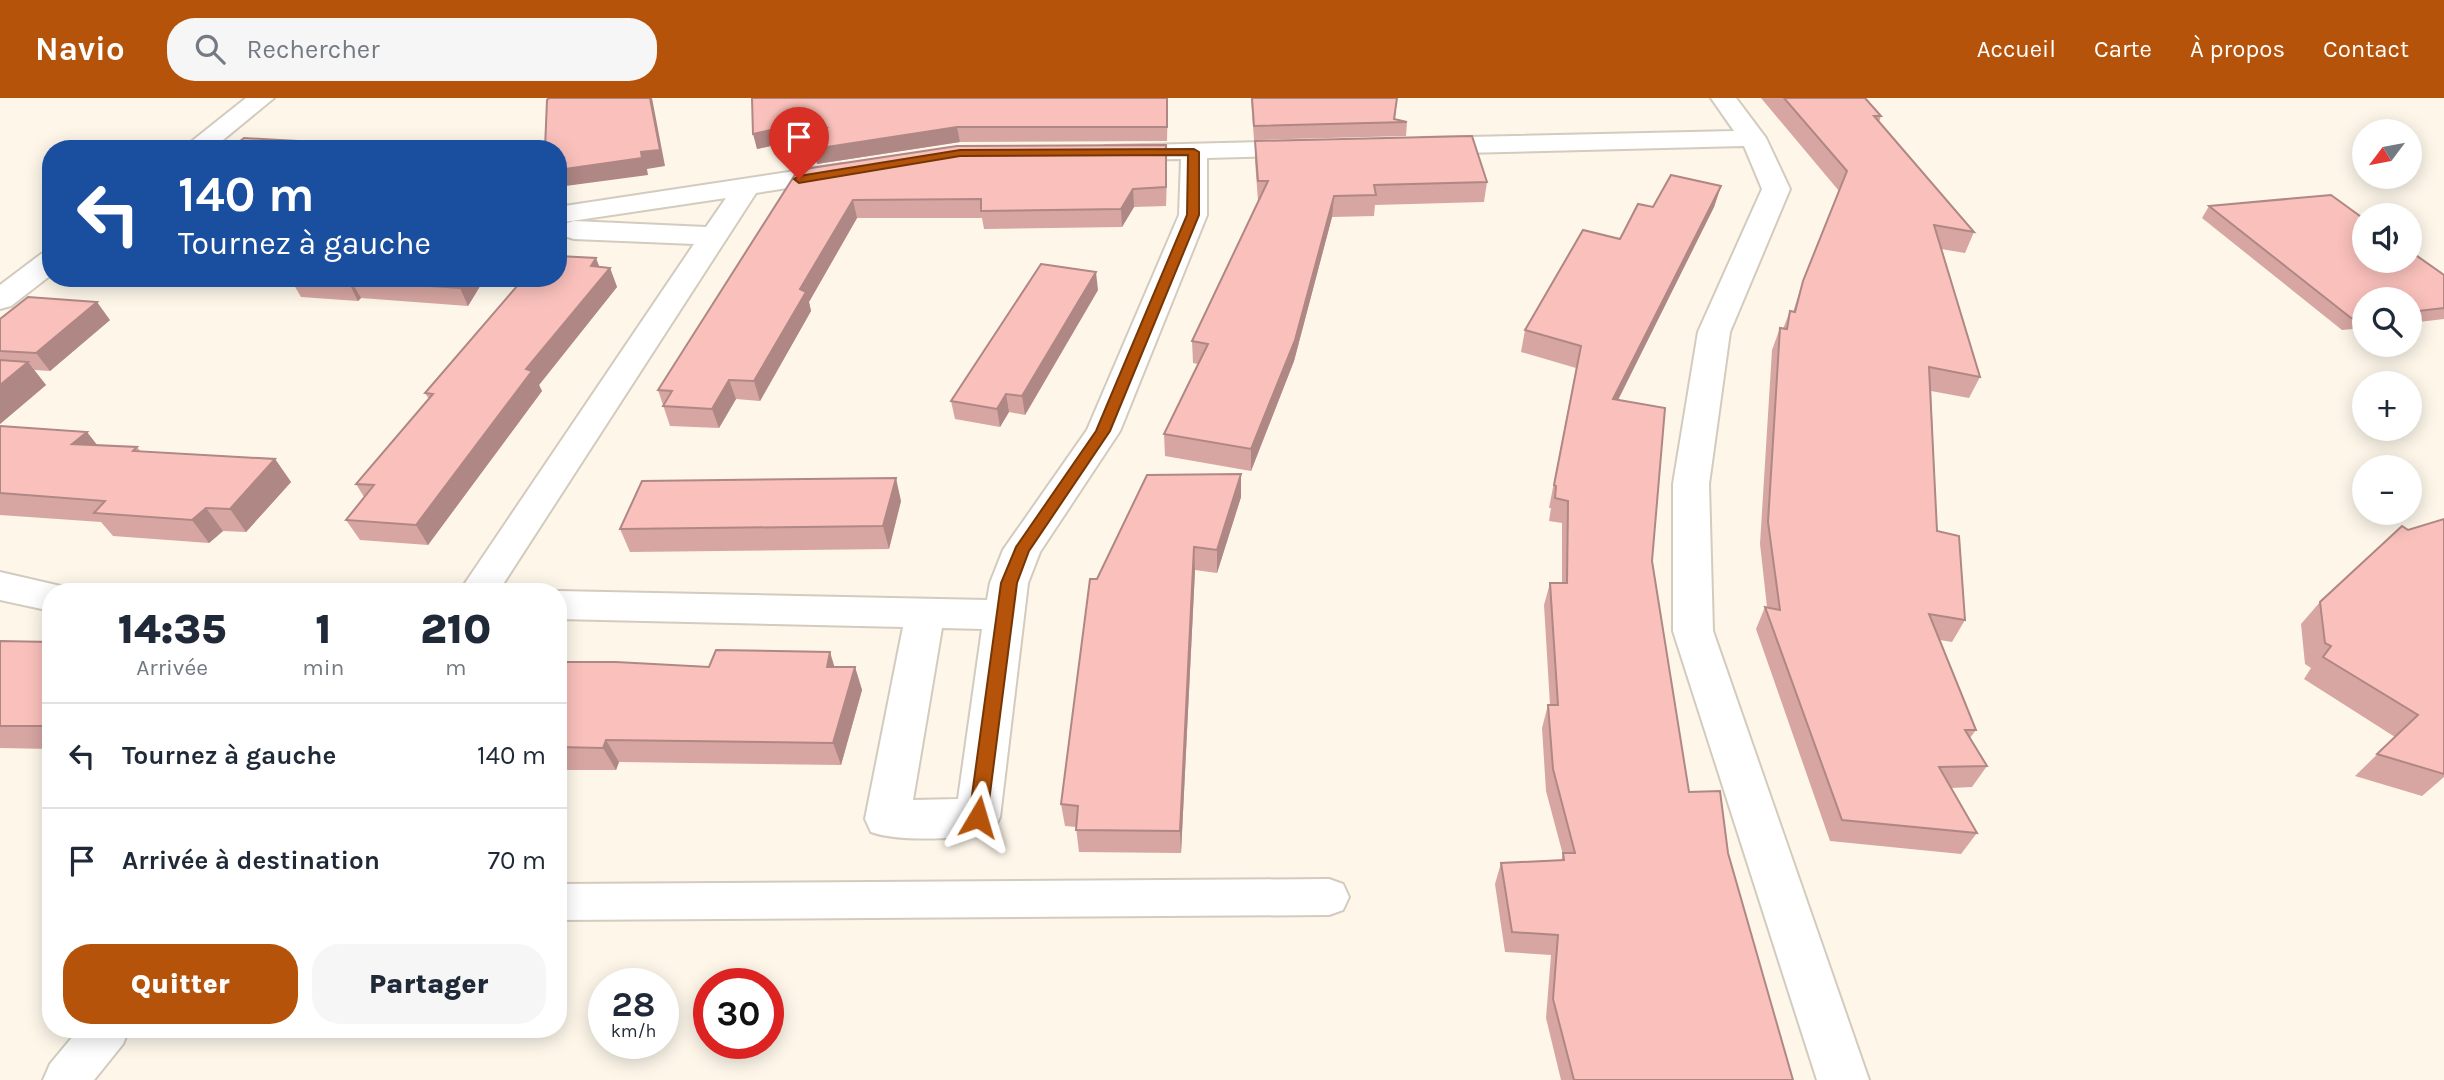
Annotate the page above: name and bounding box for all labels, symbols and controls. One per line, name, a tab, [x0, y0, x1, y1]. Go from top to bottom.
search box	[167, 18, 657, 81]
text: Navio	[35, 30, 125, 68]
icon: search	[191, 30, 229, 68]
text: Rechercher	[247, 34, 380, 65]
text: Accueil	[1977, 35, 2056, 63]
text: Carte	[2094, 35, 2152, 63]
text: À propos	[2190, 35, 2285, 63]
text: Contact	[2323, 35, 2409, 63]
pin	[769, 107, 829, 179]
icon: arrive	[780, 118, 818, 156]
north arrow	[2352, 119, 2422, 189]
map controls	[2352, 119, 2422, 525]
text: 140 m	[178, 166, 315, 223]
icon: left	[63, 168, 154, 259]
button: sound	[2352, 203, 2422, 273]
text: Tournez à gauche	[178, 225, 431, 262]
button: search	[2352, 287, 2422, 357]
button: +	[2352, 371, 2422, 441]
button: −	[2352, 455, 2422, 525]
text: 14:35	[118, 604, 226, 654]
text: 1	[315, 604, 331, 654]
text: 210	[420, 604, 491, 654]
text: Arrivée	[136, 654, 208, 681]
text: min	[302, 654, 344, 681]
text: m	[445, 654, 466, 681]
icon: left	[63, 737, 101, 775]
text: Tournez à gauche	[122, 740, 336, 771]
text: 140 m	[477, 740, 546, 771]
position arrow	[941, 780, 1015, 854]
icon: arrive	[63, 842, 101, 880]
text: Arrivée à destination	[122, 845, 380, 876]
text: 70 m	[488, 845, 546, 876]
button: Quitter	[63, 944, 298, 1024]
button: Partager	[312, 944, 546, 1024]
speed limit sign: 30	[693, 968, 784, 1059]
text: 28	[612, 984, 655, 1025]
text: km/h	[611, 1020, 656, 1042]

